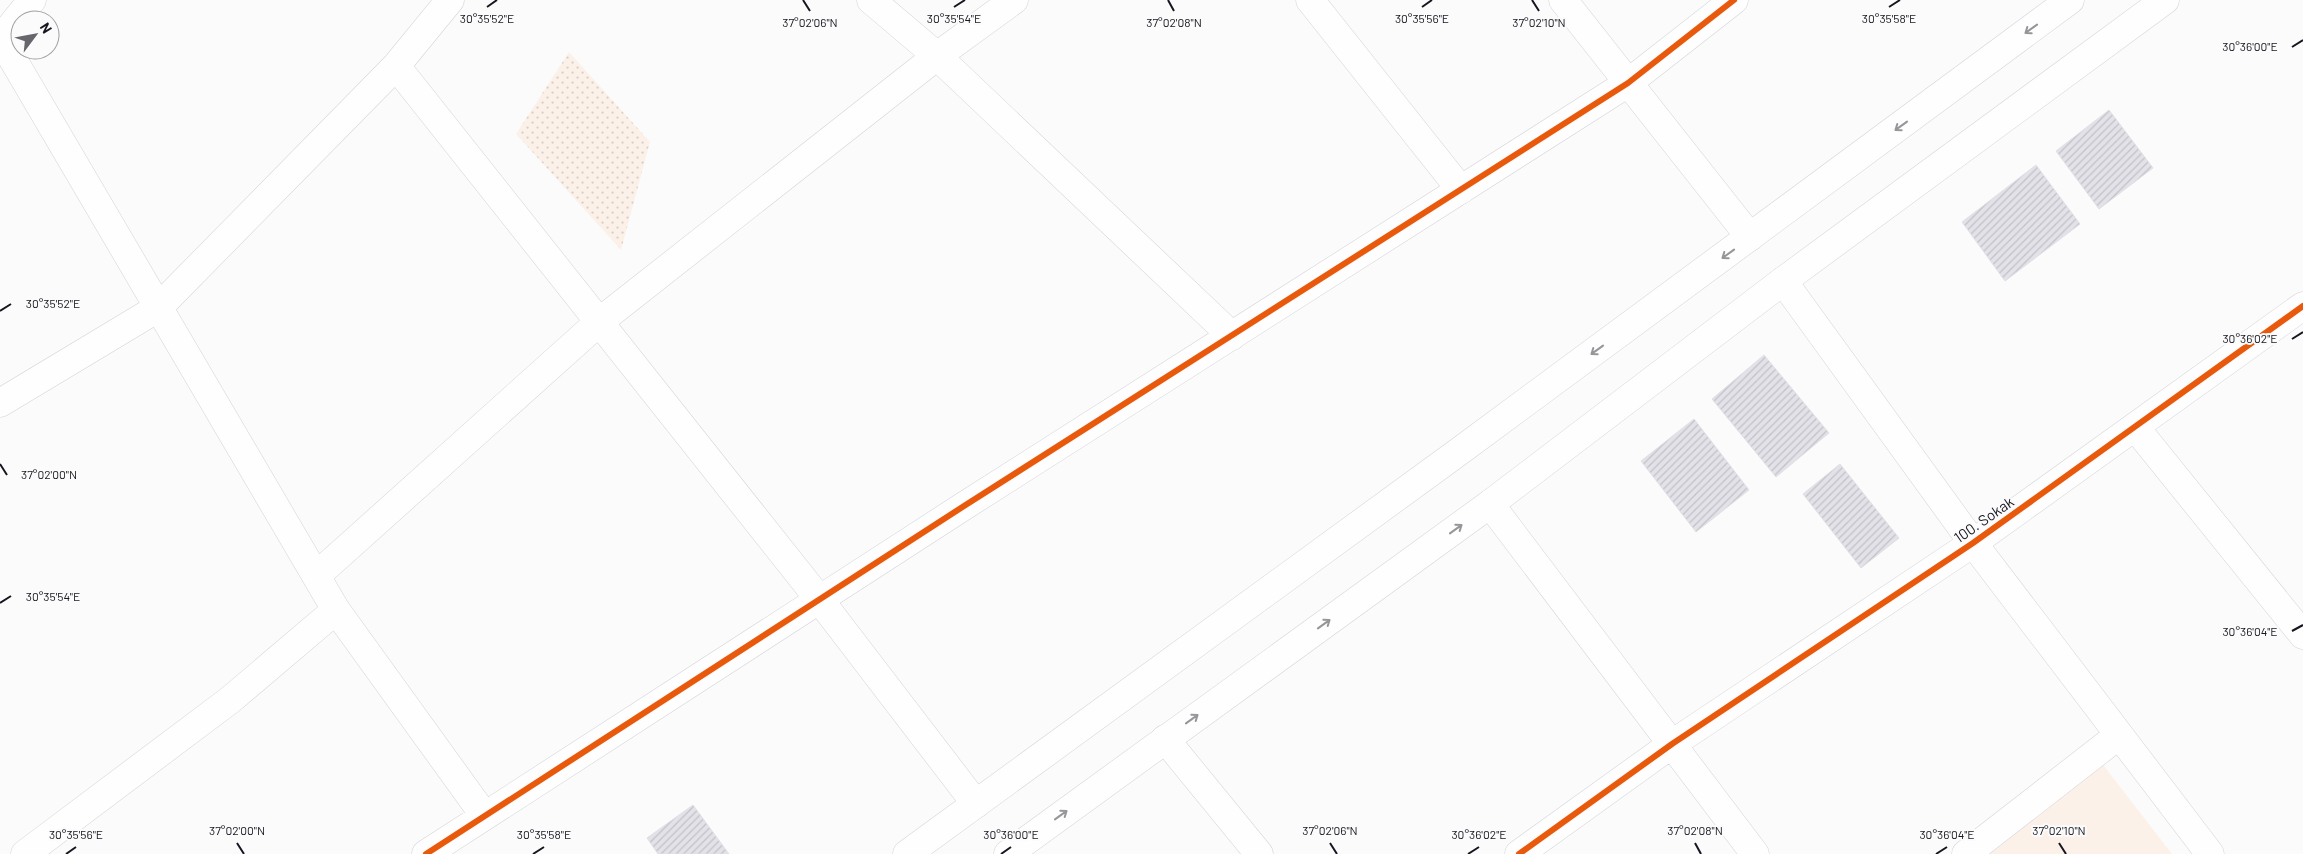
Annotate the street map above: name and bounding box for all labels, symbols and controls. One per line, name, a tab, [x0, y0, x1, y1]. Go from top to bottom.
north arrow	[10, 10, 60, 60]
text: 30°35'52"E	[460, 11, 514, 25]
text: 30°35'54"E	[927, 11, 981, 25]
text: 30°35'56"E	[1395, 11, 1449, 25]
text: 30°35'58"E	[1862, 11, 1916, 25]
text: 37°02'06"N	[782, 15, 838, 29]
text: 37°02'08"N	[1146, 15, 1202, 29]
text: 37°02'10"N	[1512, 15, 1566, 29]
text: N	[37, 19, 56, 36]
one-way arrow	[2024, 24, 2038, 34]
text: 30°36'00"E	[2222, 39, 2278, 53]
one-way arrow	[1895, 120, 1908, 131]
one-way arrow	[1722, 248, 1735, 259]
text: 30°35'52"E	[26, 296, 80, 310]
text: 30°36'02"E	[2222, 331, 2278, 345]
one-way arrow	[1590, 345, 1604, 355]
text: 37°02'00"N	[21, 467, 77, 481]
street label: 100. Sokak	[1950, 492, 2017, 546]
one-way arrow	[1448, 523, 1462, 534]
text: 30°35'54"E	[26, 589, 80, 603]
one-way arrow	[1317, 619, 1331, 629]
text: 30°36'04"E	[2222, 624, 2278, 638]
one-way arrow	[1185, 714, 1199, 724]
one-way arrow	[1054, 810, 1068, 820]
text: 37°02'00"N	[209, 823, 265, 837]
text: 37°02'06"N	[1302, 823, 1358, 837]
text: 37°02'08"N	[1667, 823, 1723, 837]
text: 37°02'10"N	[2032, 823, 2086, 837]
text: 30°35'56"E	[49, 827, 103, 841]
text: 30°35'58"E	[517, 827, 571, 841]
text: 30°36'00"E	[983, 827, 1039, 841]
text: 30°36'02"E	[1451, 827, 1507, 841]
text: 30°36'04"E	[1919, 827, 1975, 841]

